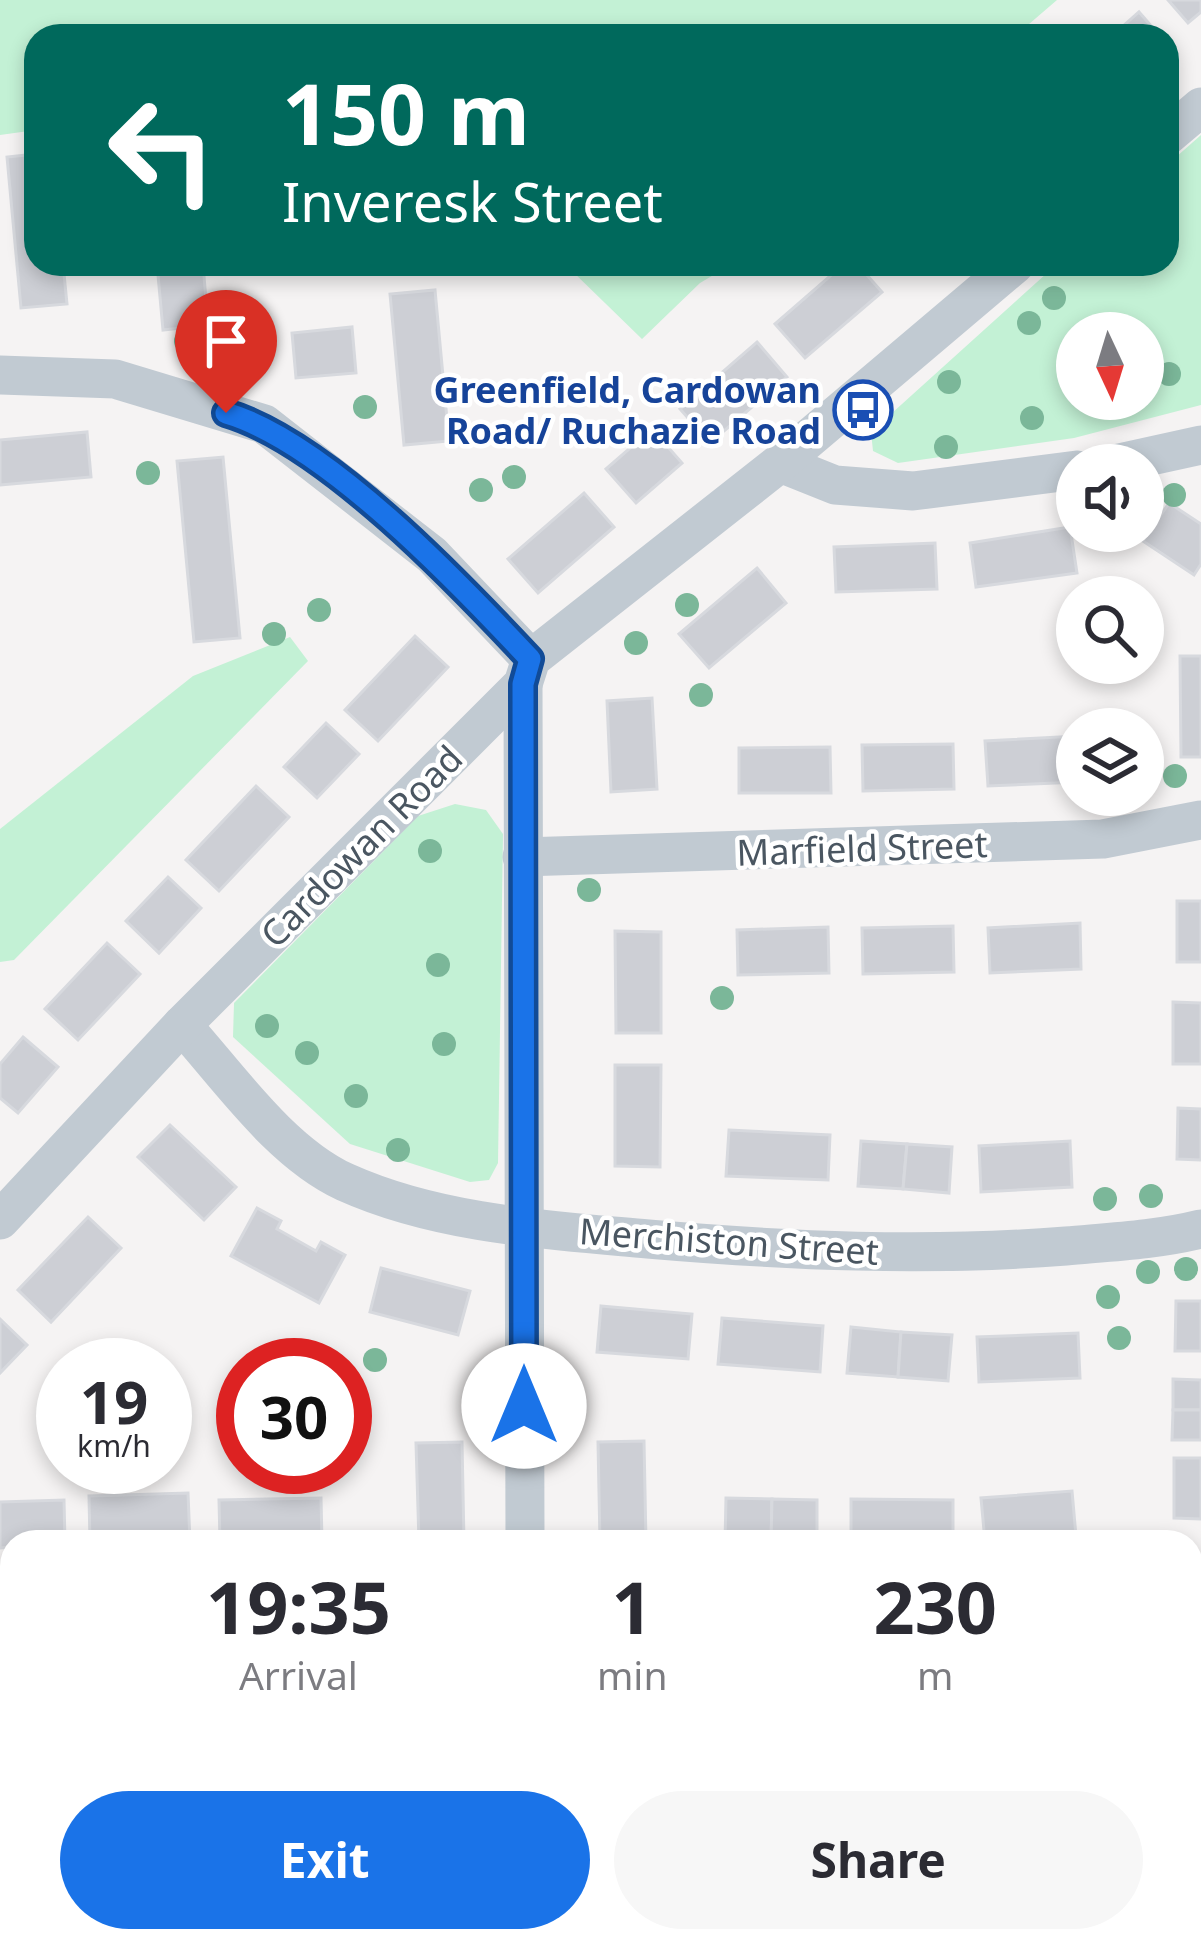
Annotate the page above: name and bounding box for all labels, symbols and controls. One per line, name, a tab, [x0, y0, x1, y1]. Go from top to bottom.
text: 150 m	[282, 55, 530, 170]
icon: left	[84, 72, 240, 228]
text: Inveresk Street	[282, 164, 663, 238]
pin	[175, 290, 277, 413]
icon: arrive	[193, 308, 259, 374]
north arrow	[1056, 312, 1164, 420]
map controls	[1056, 312, 1164, 816]
place label: Greenfield, Cardowan Road/ Ruchazie Road	[434, 365, 821, 455]
bus stop icon: Greenfield, Cardowan Road/ Ruchazie Road	[832, 379, 894, 441]
button: sound	[1056, 444, 1164, 552]
button: search	[1056, 576, 1164, 684]
button: layers	[1056, 708, 1164, 816]
street label: Cardowan Road	[249, 734, 473, 958]
street label: Marfield Street	[736, 819, 988, 877]
street label: Merchiston Street	[578, 1206, 880, 1276]
speed limit sign: 30	[216, 1338, 372, 1494]
position arrow	[461, 1343, 587, 1469]
text: 19	[80, 1360, 148, 1442]
text: km/h	[77, 1425, 151, 1466]
text: 19:35	[206, 1557, 391, 1655]
text: 1	[612, 1557, 653, 1655]
text: 230	[873, 1557, 997, 1655]
text: Arrival	[239, 1648, 358, 1701]
text: min	[597, 1648, 668, 1701]
text: m	[917, 1648, 953, 1701]
button: Exit	[60, 1791, 590, 1929]
button: Share	[614, 1791, 1143, 1929]

